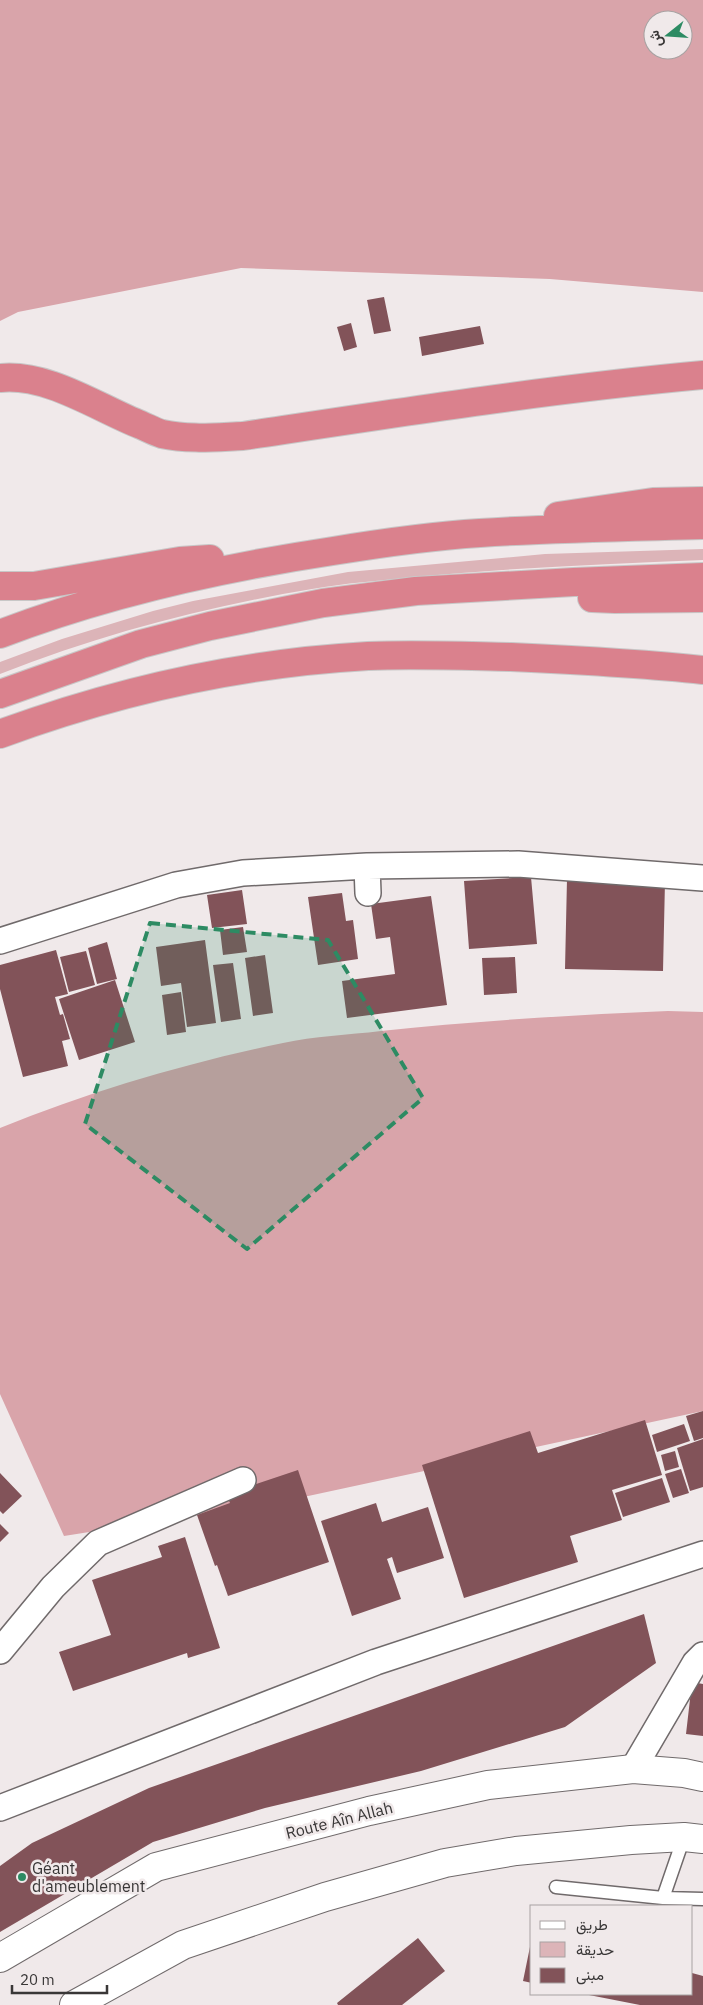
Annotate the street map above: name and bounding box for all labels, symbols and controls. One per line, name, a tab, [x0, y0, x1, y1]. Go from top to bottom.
north arrow	[643, 10, 693, 60]
text: ش	[644, 28, 667, 49]
street label: Route Aîn Allah	[283, 1797, 395, 1843]
place label: Géant d'ameublement	[32, 1858, 145, 1896]
marker: Géant d'ameublement	[16, 1871, 28, 1883]
legend	[530, 1905, 693, 1995]
text: طريق	[576, 1915, 608, 1935]
text: حديقة	[576, 1940, 614, 1959]
scale bar	[12, 1962, 108, 1994]
text: مبنى	[576, 1965, 604, 1985]
text: 20 m	[20, 1970, 55, 1989]

